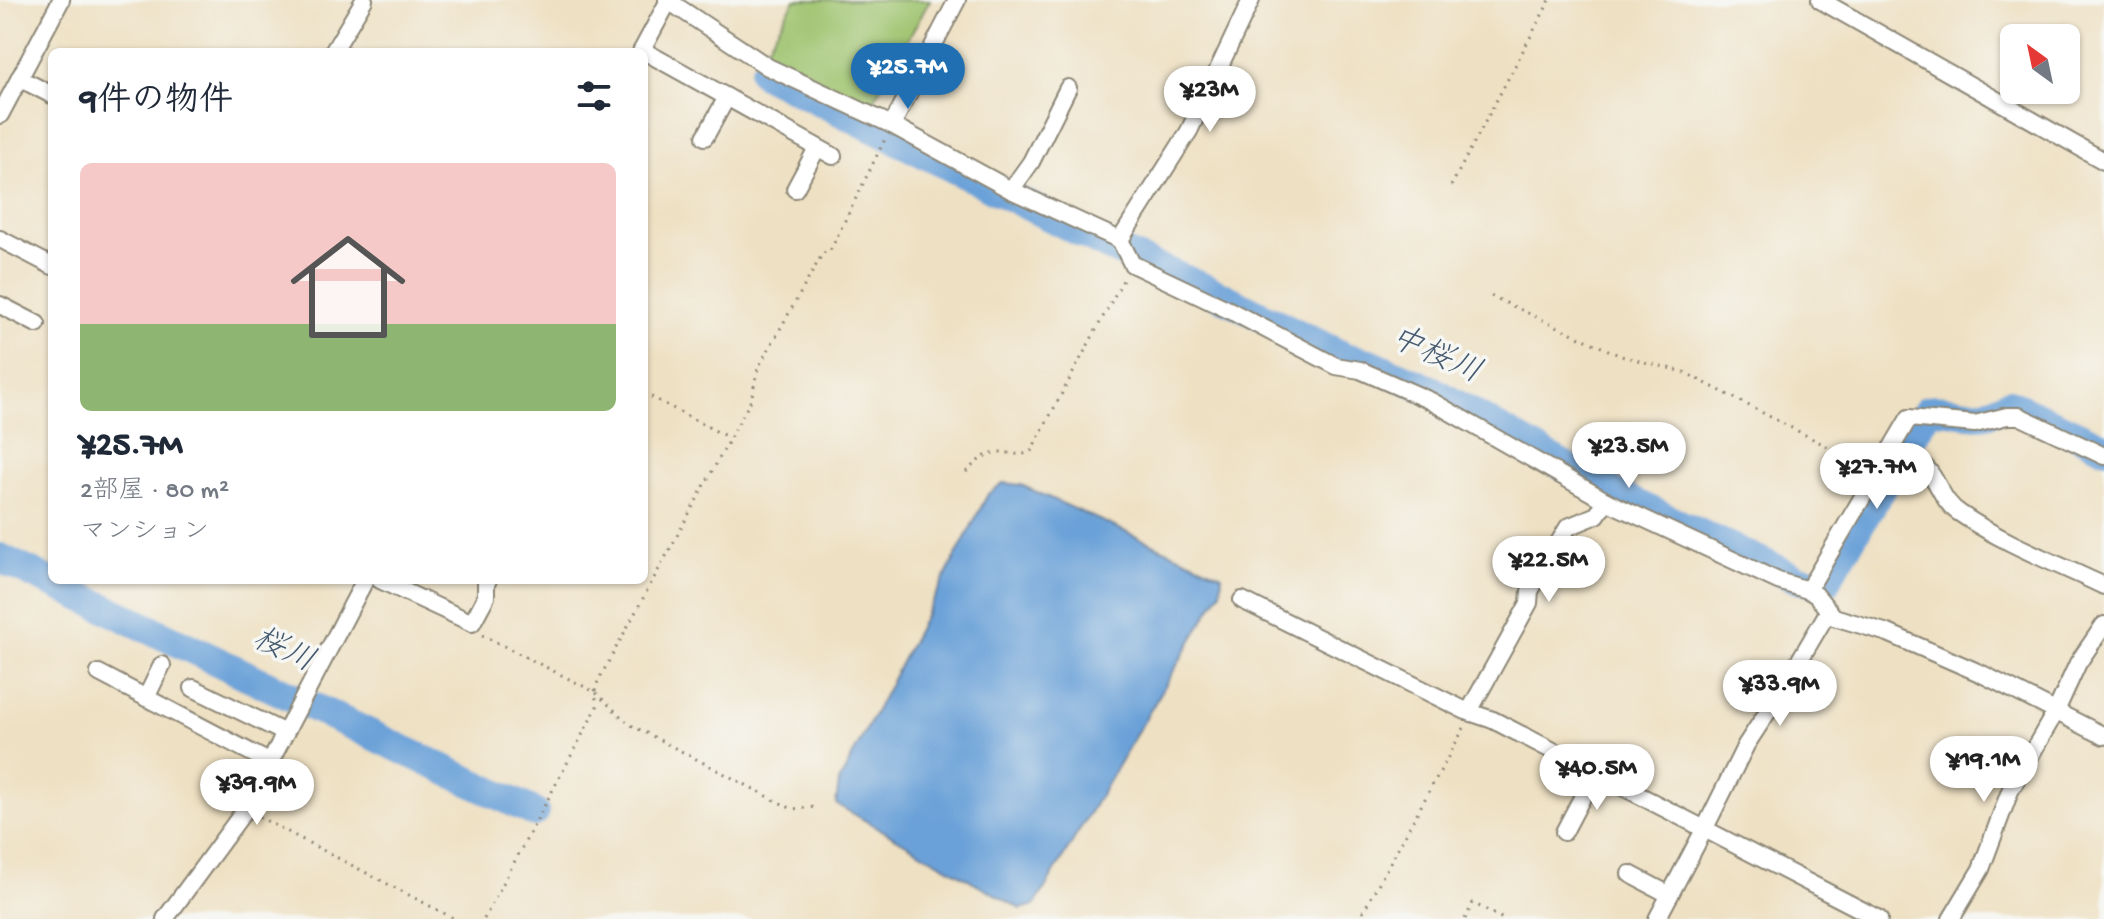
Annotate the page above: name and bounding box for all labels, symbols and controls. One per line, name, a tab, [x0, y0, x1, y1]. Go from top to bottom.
north arrow	[2000, 24, 2080, 104]
map controls	[2000, 24, 2080, 104]
pin: ¥25.7M	[843, 43, 973, 111]
text: ¥25.7M	[869, 53, 947, 84]
pin: ¥23M	[1163, 66, 1257, 134]
icon: filters	[572, 74, 616, 118]
text: ¥23M	[1182, 76, 1238, 107]
text: 9件の物件	[80, 83, 233, 123]
icon: home	[276, 215, 420, 359]
water label: 中桜川	[1383, 318, 1487, 394]
pin: ¥23.5M	[1564, 422, 1694, 490]
text: ¥25.7M	[80, 427, 182, 467]
text: ¥23.5M	[1590, 432, 1668, 463]
pin: ¥27.7M	[1812, 443, 1942, 511]
text: ¥27.7M	[1838, 453, 1916, 484]
text: 2部屋 · 80 m²	[80, 477, 229, 508]
text: マンション	[80, 518, 209, 549]
pin: ¥22.5M	[1484, 536, 1614, 604]
text: ¥22.5M	[1510, 546, 1588, 577]
water label: 桜川	[246, 621, 320, 683]
pin: ¥33.9M	[1715, 660, 1845, 728]
text: ¥33.9M	[1741, 670, 1819, 701]
pin: ¥19.1M	[1919, 736, 2049, 804]
pin: ¥40.5M	[1532, 744, 1662, 812]
text: ¥19.1M	[1948, 746, 2020, 777]
text: ¥40.5M	[1557, 754, 1637, 785]
pin: ¥39.9M	[192, 759, 322, 827]
text: ¥39.9M	[218, 769, 296, 800]

